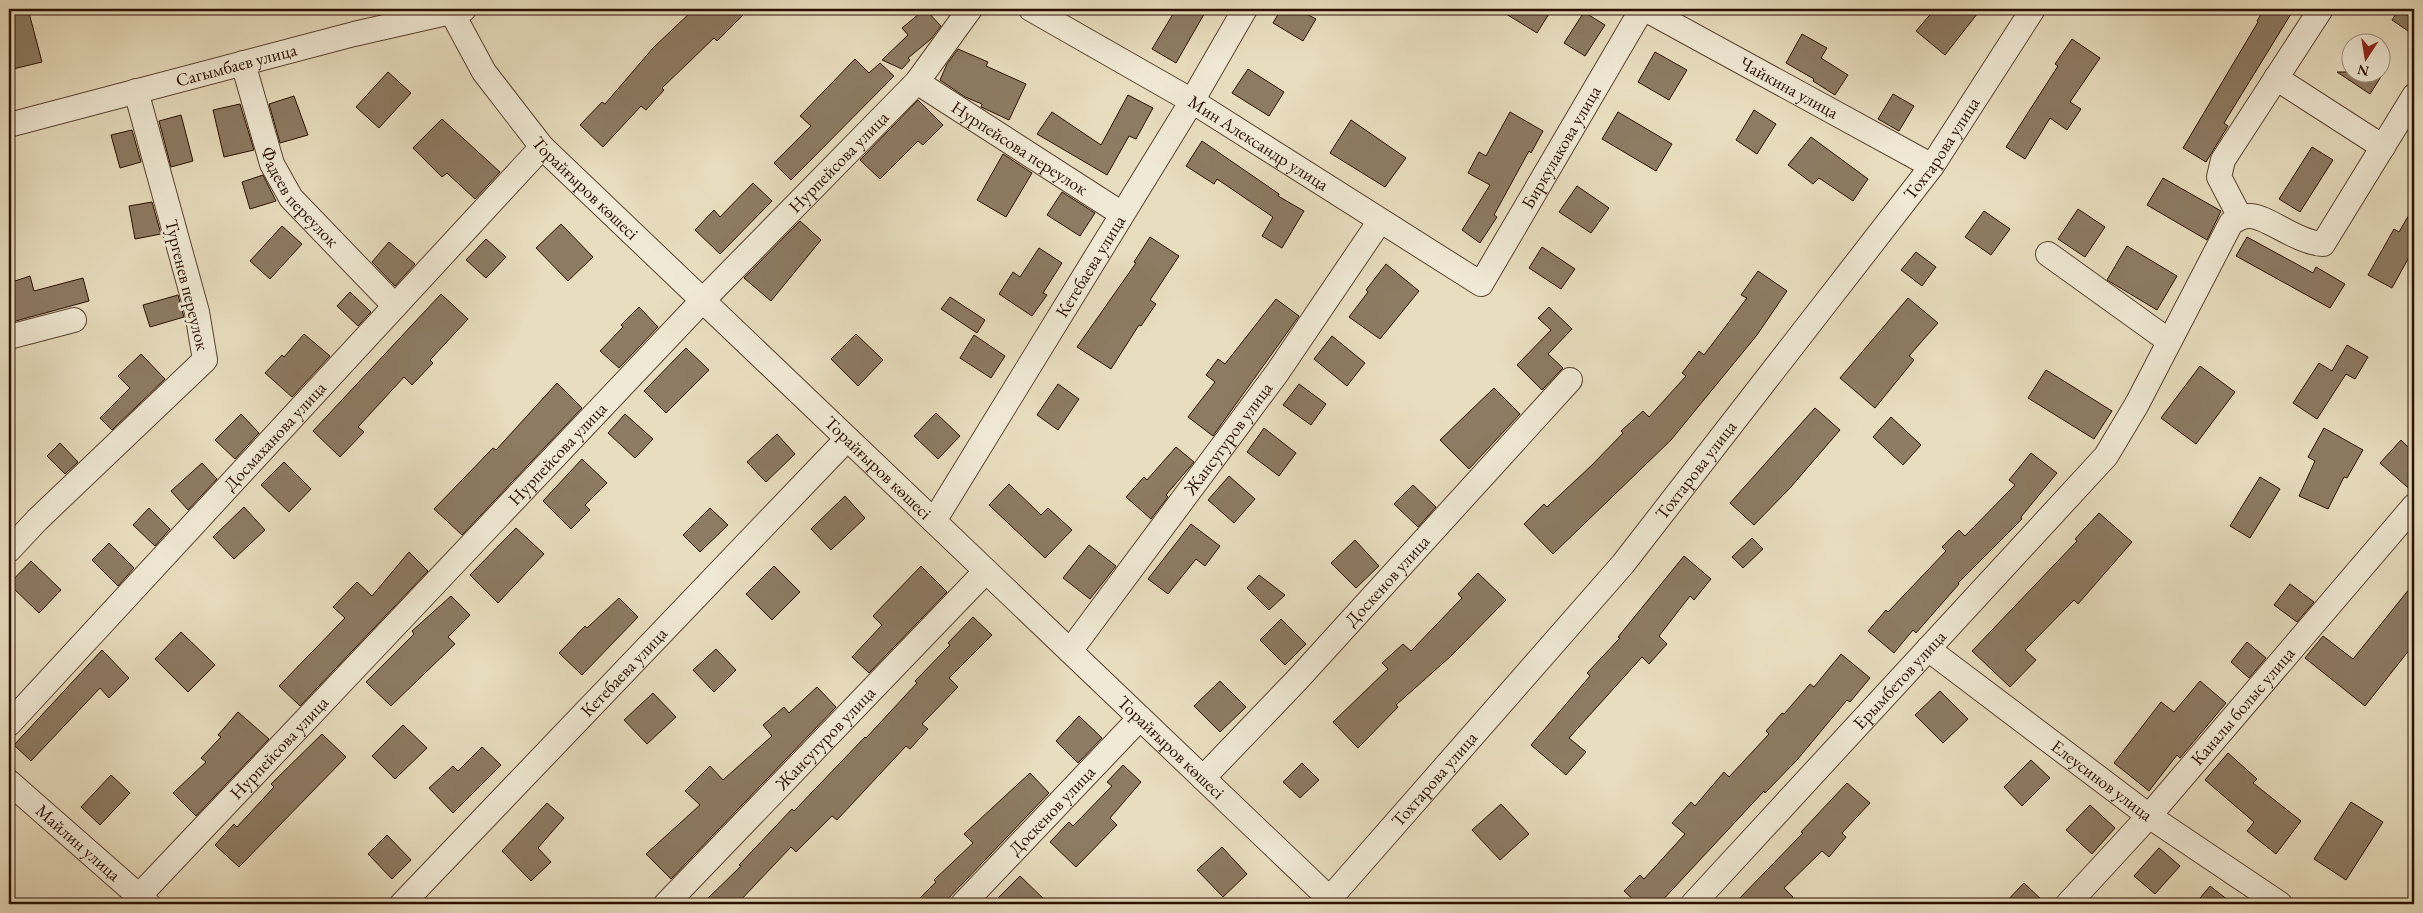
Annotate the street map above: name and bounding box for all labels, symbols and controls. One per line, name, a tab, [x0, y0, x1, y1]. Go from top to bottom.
north arrow	[2340, 32, 2390, 82]
street label: Сагымбаев улица	[173, 37, 300, 92]
street label: Чайкина улица	[1736, 51, 1843, 124]
text: N	[2355, 61, 2371, 81]
street label: Биркулакова улица	[1516, 80, 1606, 213]
street label: Мин Александр улица	[1184, 90, 1334, 196]
street label: Тохтарова улица	[1898, 92, 1985, 204]
street label: Нурпейсова переулок	[947, 95, 1093, 200]
street label: Нурпейсова улица	[783, 105, 894, 217]
street label: Торайғыров көшесі	[527, 131, 644, 245]
street label: Фадеев переулок	[257, 144, 344, 252]
street label: Кетебаева улица	[1050, 210, 1131, 321]
street label: Тургенев переулок	[160, 217, 215, 353]
street label: Досмаханова улица	[218, 376, 331, 495]
street label: Жансугуров улица	[1178, 376, 1278, 500]
street label: Нурпейсова улица	[503, 396, 612, 510]
street label: Торайғыров көшесі	[820, 411, 937, 524]
street label: Тохтарова улица	[1650, 415, 1742, 524]
street label: Доскенов улица	[1340, 529, 1435, 631]
street label: Кетебаева улица	[575, 621, 673, 722]
street label: Ерымбетов улица	[1848, 624, 1951, 734]
street label: Каналы болыс улица	[2185, 641, 2300, 770]
street label: Жансугуров улица	[769, 681, 881, 795]
street label: Нурпейсова улица	[225, 690, 334, 804]
street label: Торайғыров көшесі	[1113, 690, 1230, 804]
street label: Тохтарова улица	[1386, 726, 1483, 831]
street label: Елеусинов улица	[2047, 734, 2158, 826]
street label: Доскенов улица	[1003, 760, 1100, 860]
street label: Майлин улица	[31, 799, 126, 886]

